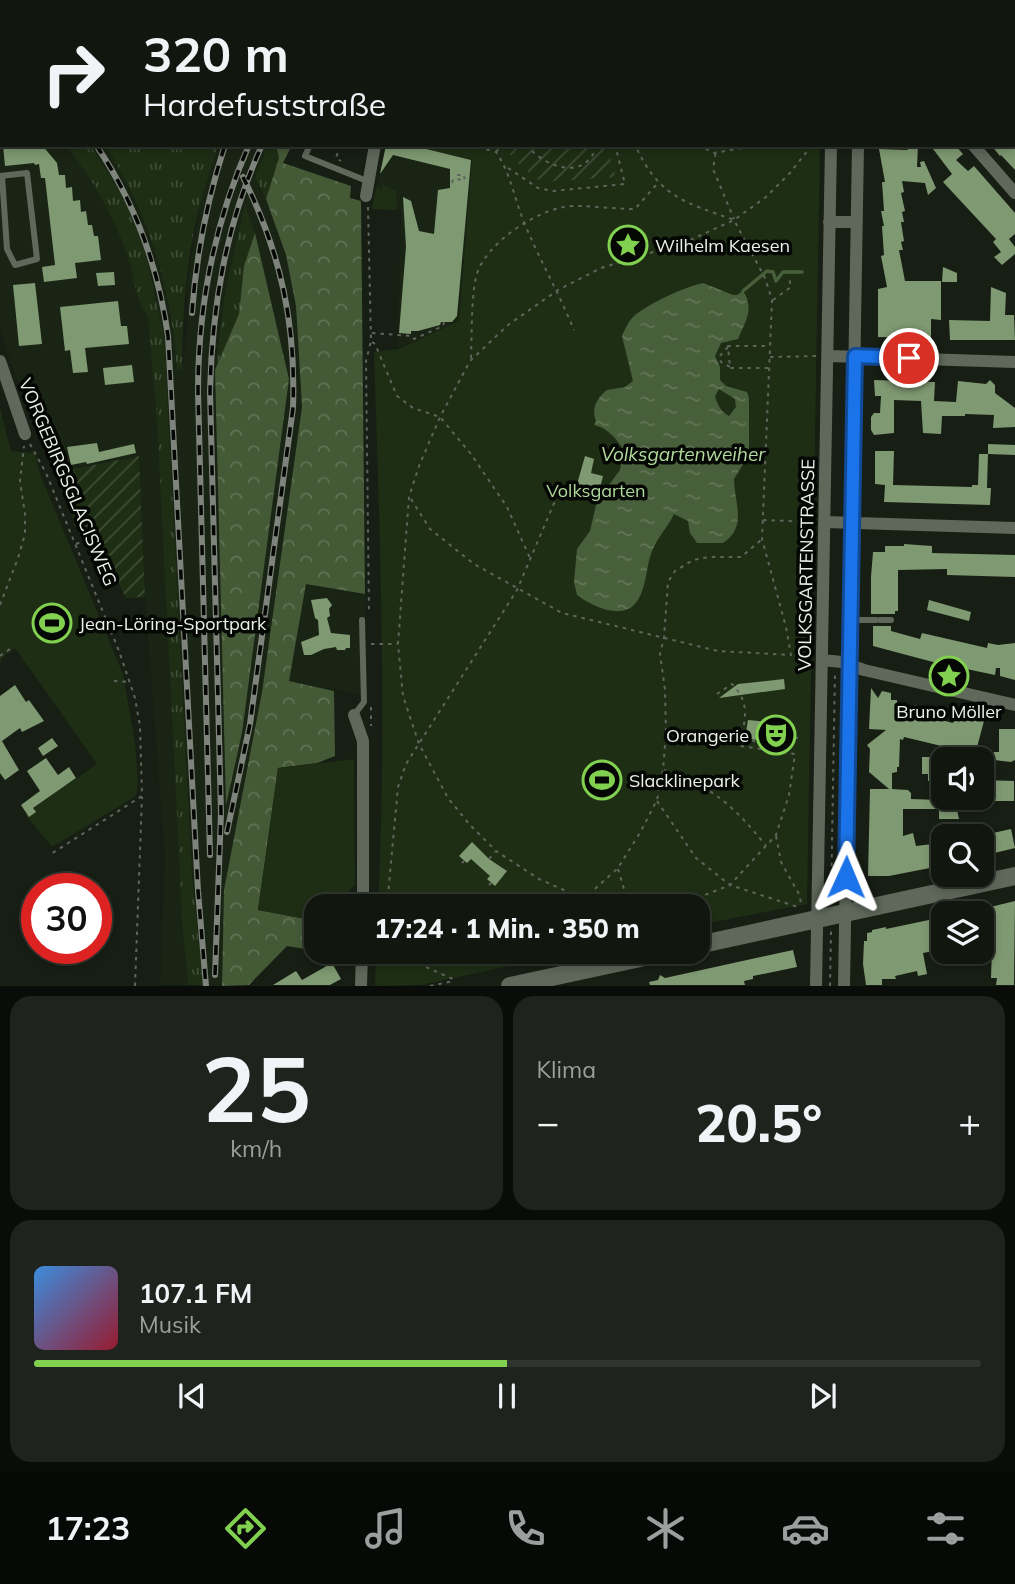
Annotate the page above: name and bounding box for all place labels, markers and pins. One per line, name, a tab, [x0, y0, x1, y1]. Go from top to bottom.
place icon: Wilhelm Kaesen	[607, 224, 649, 266]
place label: Wilhelm Kaesen	[655, 234, 790, 257]
pin	[879, 328, 939, 388]
sports icon: Jean-Löring-Sportpark	[31, 602, 73, 644]
place label: Jean-Löring-Sportpark	[79, 612, 267, 635]
place icon: Bruno Möller	[928, 655, 970, 697]
place label: Bruno Möller	[896, 700, 1002, 723]
theatre icon: Orangerie	[755, 714, 797, 756]
place label: Orangerie	[666, 724, 749, 747]
sports icon: Slacklinepark	[581, 759, 623, 801]
place label: Slacklinepark	[629, 769, 741, 792]

